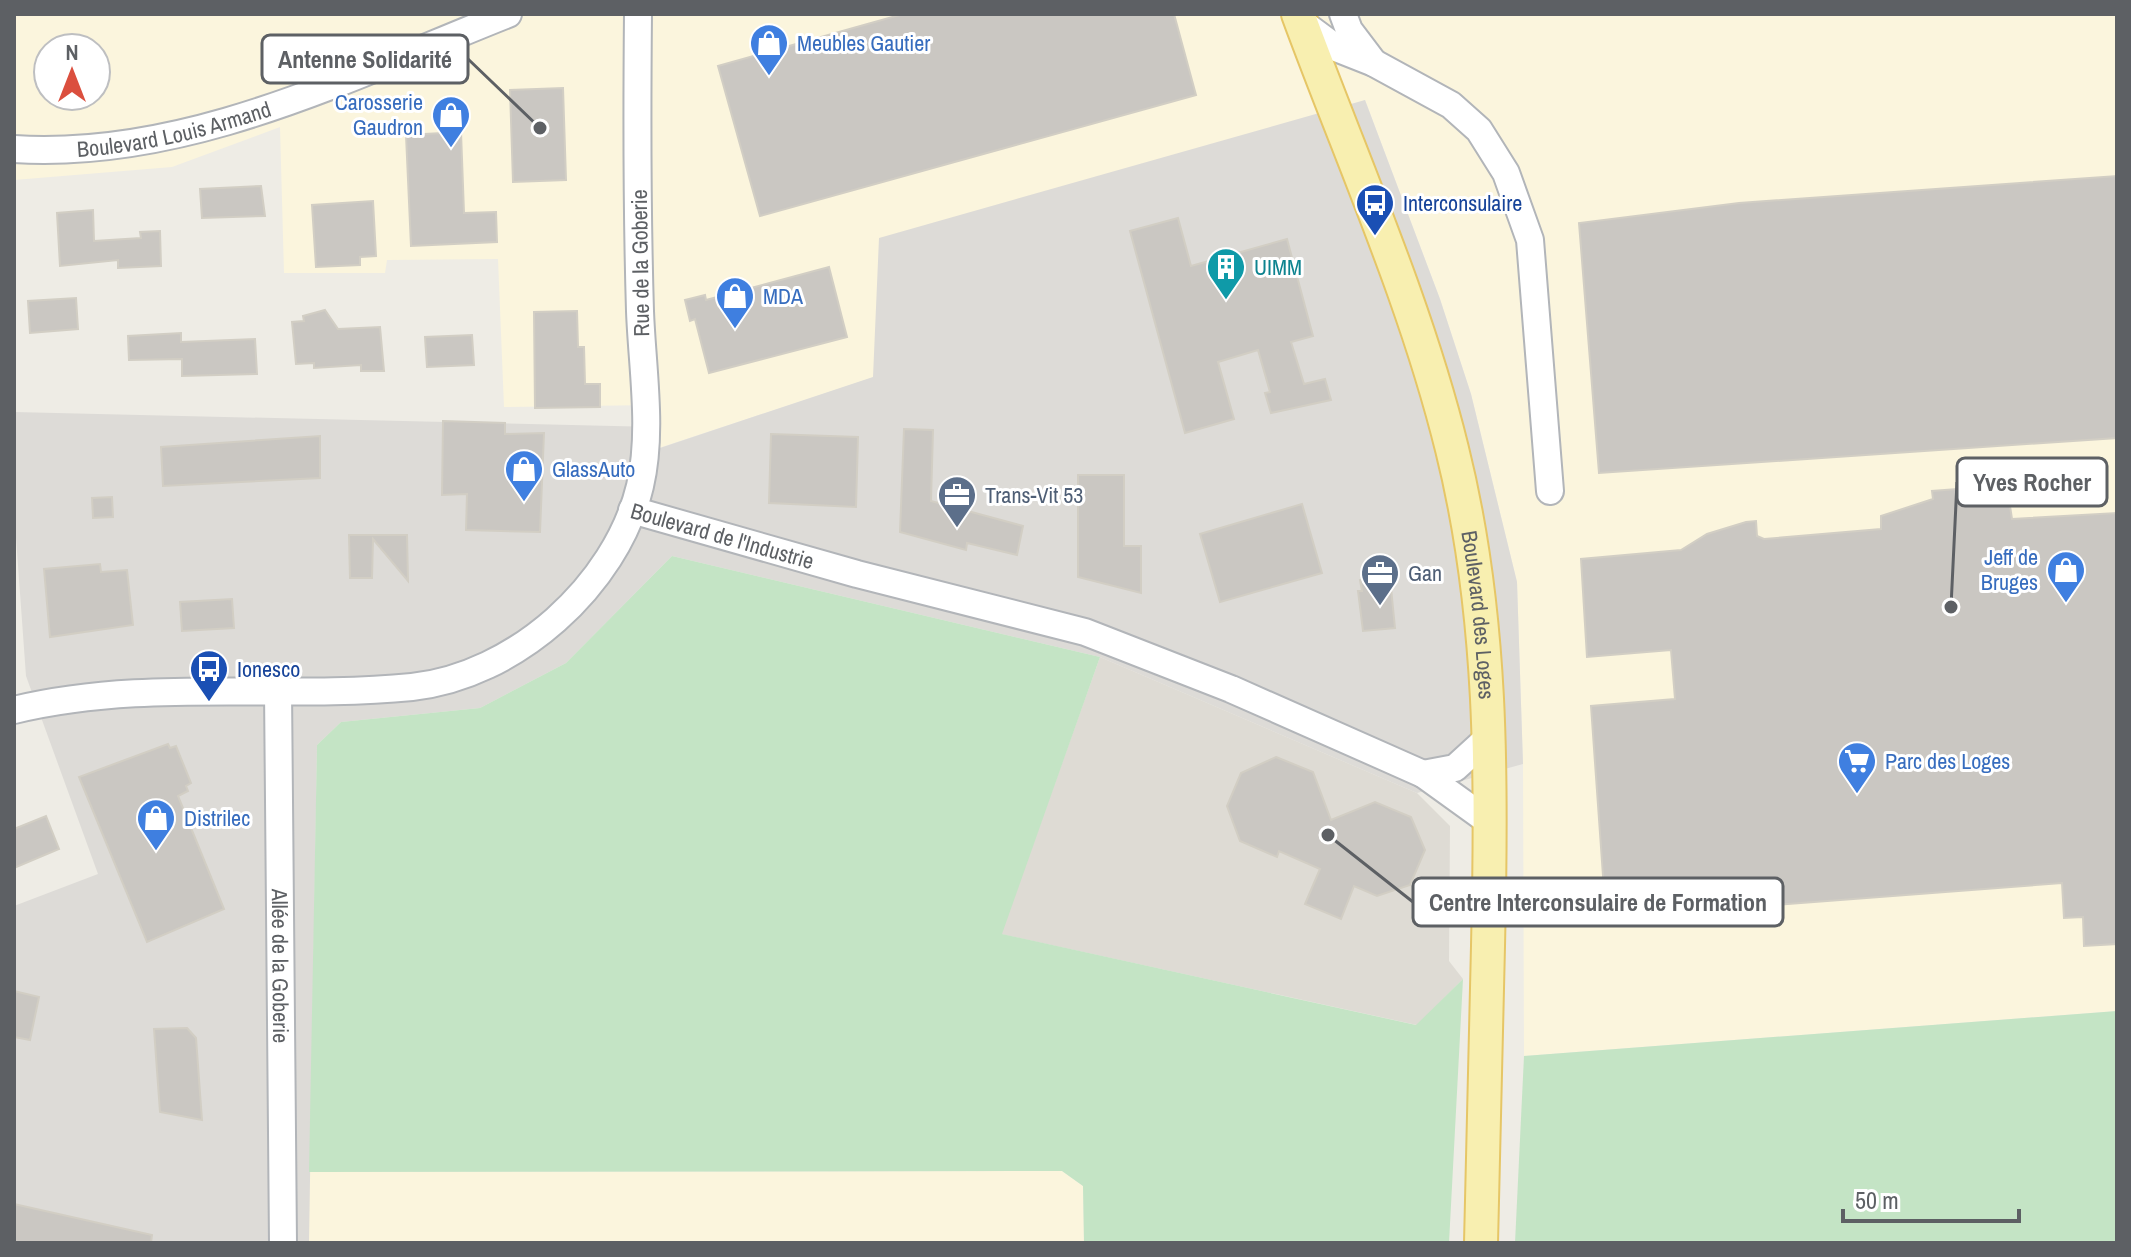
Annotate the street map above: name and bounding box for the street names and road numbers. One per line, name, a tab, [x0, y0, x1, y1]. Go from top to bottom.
street label: Boulevard Louis Armand	[76, 94, 275, 164]
street label: Rue de la Goberie	[624, 189, 656, 337]
street label: Boulevard de l'Industrie	[627, 495, 818, 576]
street label: Boulevard des Loges	[1454, 528, 1502, 700]
street label: Allée de la Goberie	[265, 888, 296, 1043]

